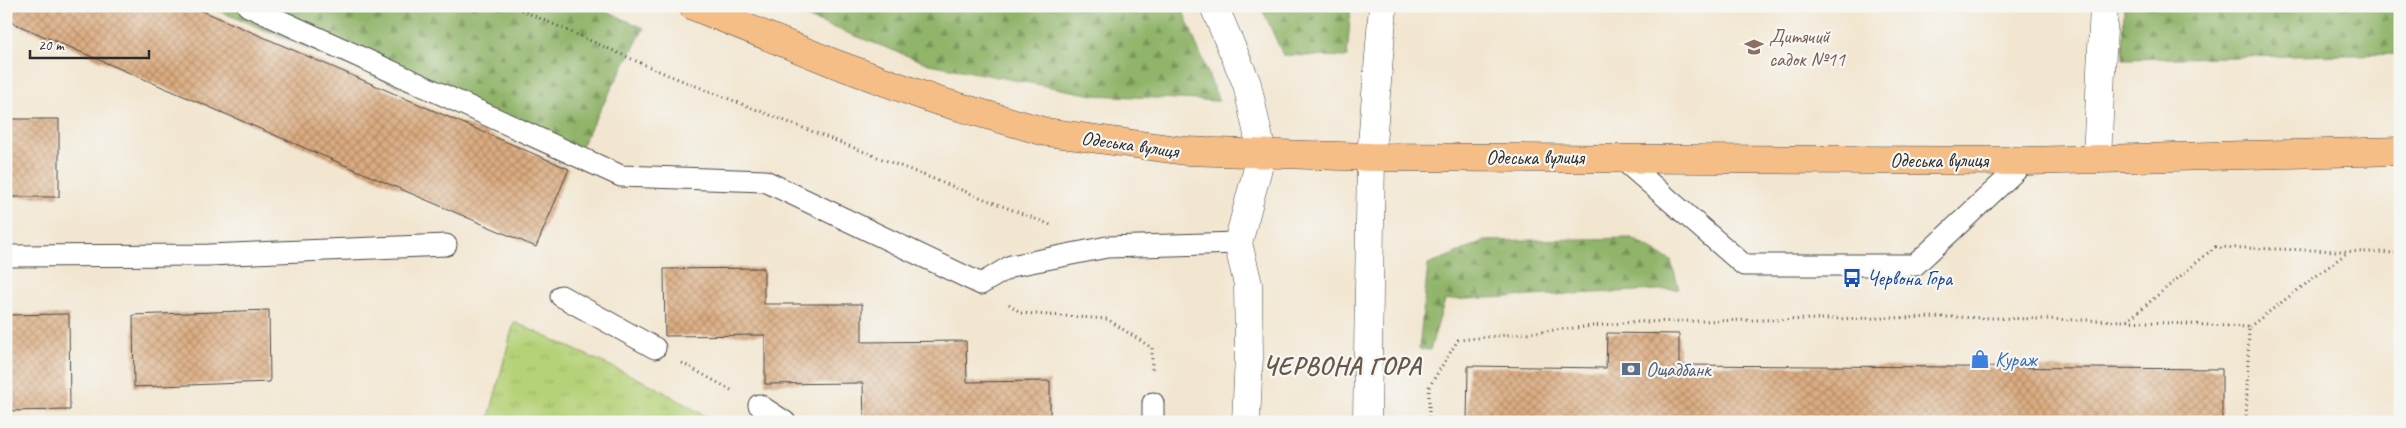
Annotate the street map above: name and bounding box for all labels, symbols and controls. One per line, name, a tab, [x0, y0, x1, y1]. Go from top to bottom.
place label: Дитячий садок №11	[1769, 24, 1846, 72]
scale bar	[30, 28, 149, 60]
text: 20 m	[38, 36, 65, 55]
school or university icon: Дитячий садок №11	[1743, 36, 1765, 58]
street label: Одеська вулиця	[1080, 125, 1182, 164]
street label: Одеська вулиця	[1486, 145, 1586, 170]
street label: Одеська вулиця	[1890, 148, 1990, 173]
place label: Червона Гора	[1867, 266, 1954, 291]
bus stop icon: Червона Гора	[1841, 267, 1863, 289]
place label: Кураж	[1995, 347, 2038, 372]
shop icon: Кураж	[1969, 348, 1991, 370]
district label: ЧЕРВОНА ГОРА	[1263, 350, 1423, 382]
place label: Ощадбанк	[1646, 357, 1712, 382]
bank icon: Ощадбанк	[1620, 358, 1642, 380]

